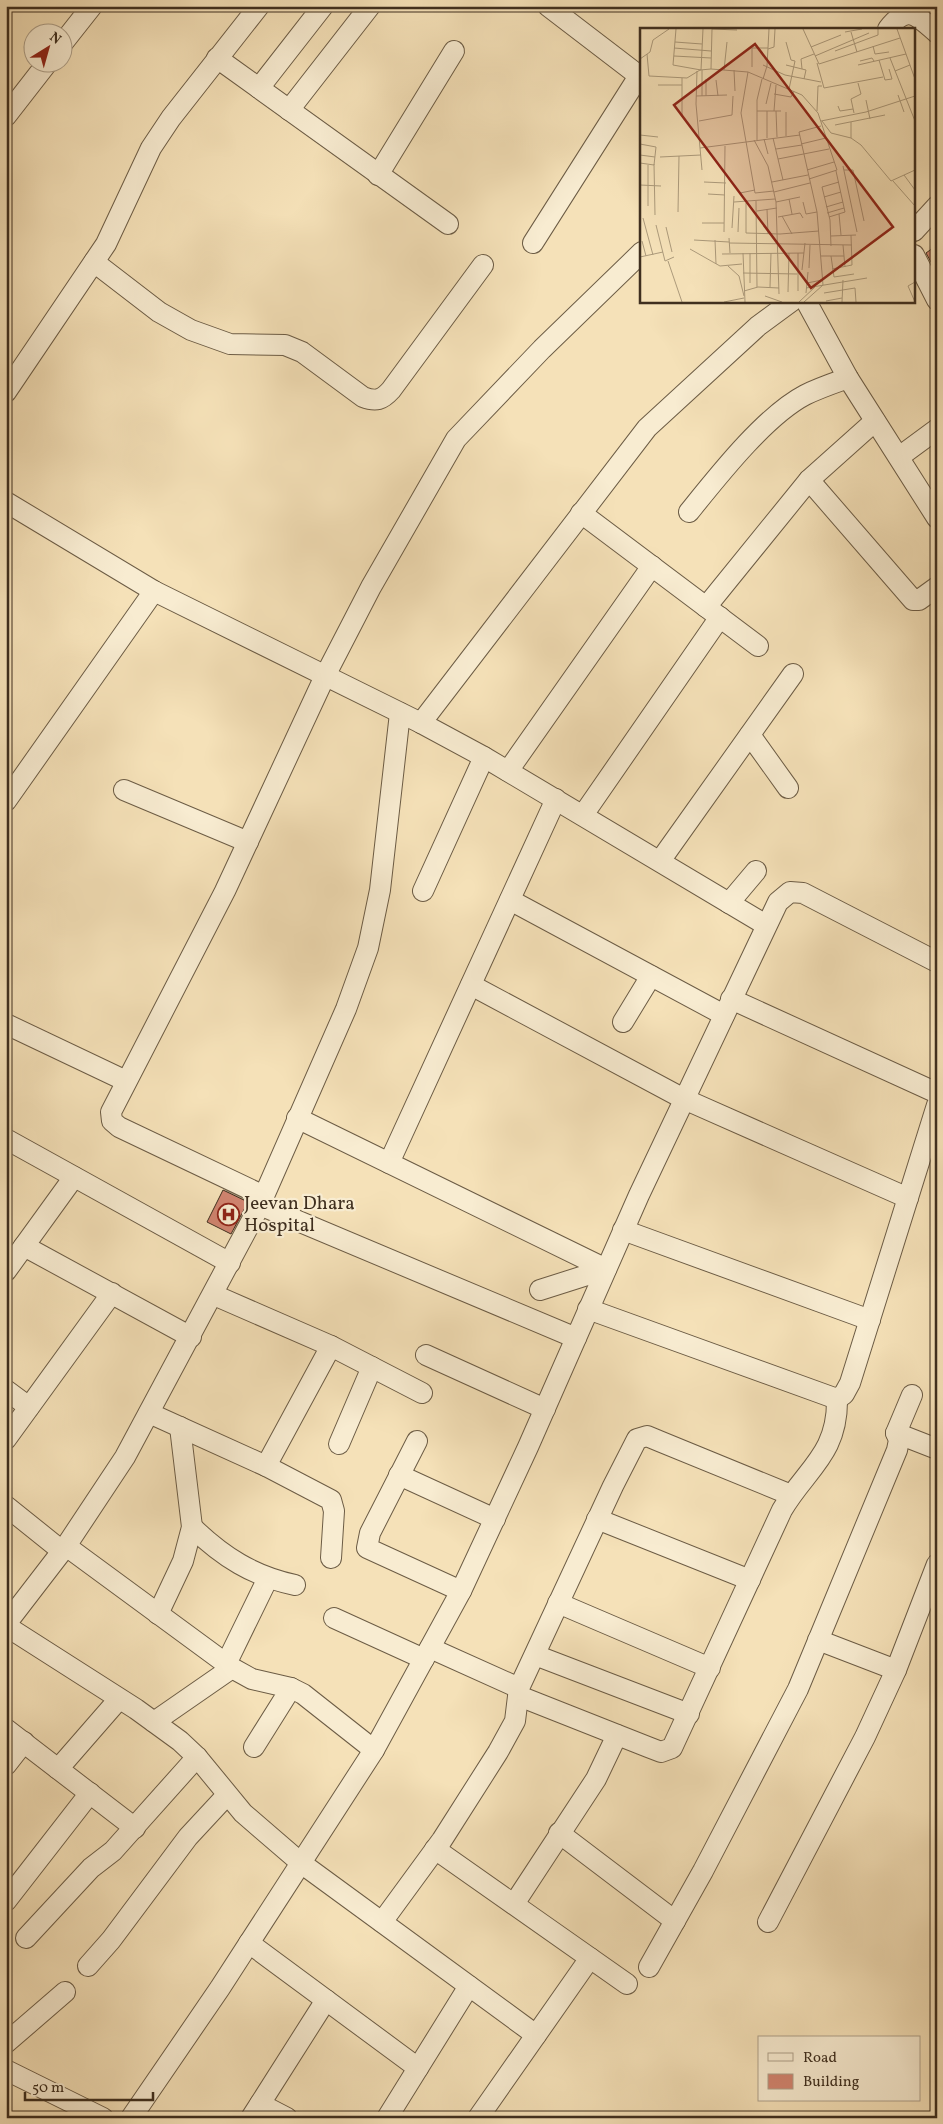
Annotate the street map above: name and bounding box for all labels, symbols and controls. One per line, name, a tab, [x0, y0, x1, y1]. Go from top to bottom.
north arrow	[22, 22, 72, 72]
text: N	[45, 28, 65, 49]
inset map	[640, 28, 916, 302]
place label: Jeevan Dhara Hospital	[244, 1191, 355, 1239]
hospital icon: Jeevan Dhara Hospital	[216, 1203, 240, 1227]
legend	[758, 2036, 920, 2102]
text: Road	[803, 2048, 837, 2069]
scale bar	[25, 2069, 152, 2101]
text: Building	[803, 2072, 860, 2093]
text: 50 m	[32, 2078, 64, 2099]

